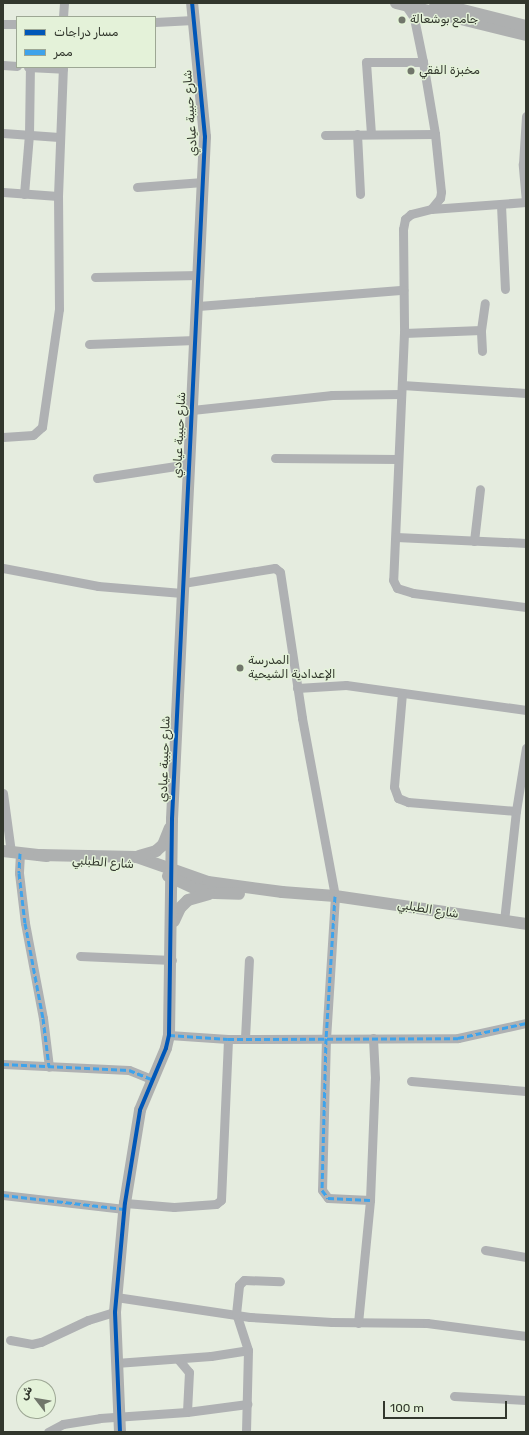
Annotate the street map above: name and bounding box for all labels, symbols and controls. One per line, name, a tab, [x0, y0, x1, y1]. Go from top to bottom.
place label: جامع بوشعالة	[410, 13, 478, 27]
marker: جامع بوشعالة	[397, 15, 407, 25]
legend	[16, 16, 156, 68]
text: مسار دراجات	[54, 25, 118, 39]
text: ممر	[54, 45, 73, 59]
place label: مخبزة الفقي	[419, 64, 480, 78]
marker: مخبزة الفقي	[406, 66, 416, 76]
street label: شارع حبيبة عيادي	[181, 69, 201, 157]
street label: شارع حبيبة عيادي	[171, 391, 189, 479]
place label: المدرسة الإعدادية الشيحية	[248, 654, 336, 682]
marker: المدرسة الإعدادية الشيحية	[235, 663, 245, 673]
street label: شارع حبيبة عيادي	[156, 716, 174, 802]
street label: شارع الطبلبي	[72, 854, 134, 872]
street label: شارع الطبلبي	[396, 898, 460, 922]
north arrow	[16, 1379, 56, 1419]
text: ش	[17, 1384, 35, 1402]
scale bar	[385, 1393, 509, 1419]
text: 100 m	[390, 1401, 424, 1415]

